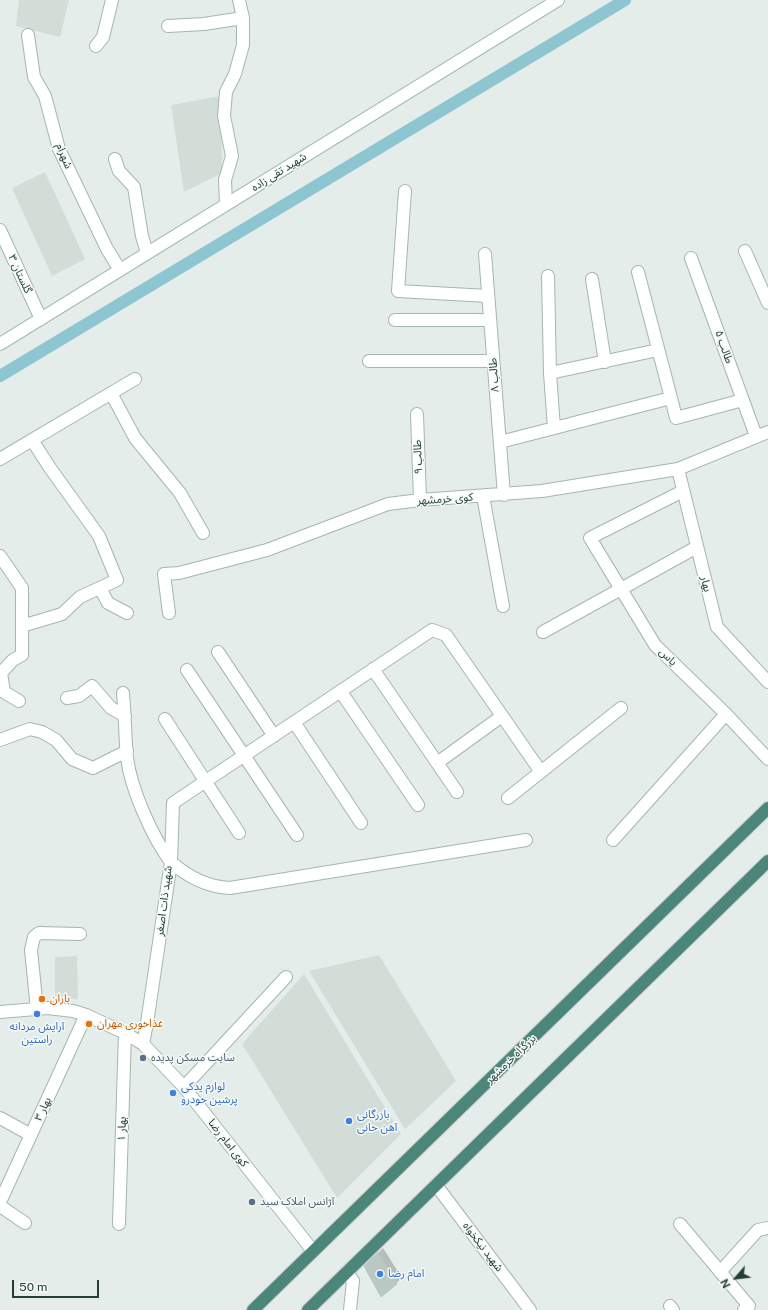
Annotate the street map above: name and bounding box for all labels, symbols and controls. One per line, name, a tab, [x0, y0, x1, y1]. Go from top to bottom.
street label: شهرام	[53, 141, 75, 171]
street label: شهید تقی زاده	[249, 150, 309, 194]
street label: گلستان ۳	[5, 253, 35, 295]
street label: طالب ۵	[712, 329, 736, 365]
street label: طالب ۸	[486, 357, 502, 393]
street label: طالب ۹	[411, 440, 425, 474]
street label: کوی خرمشهر	[417, 490, 473, 508]
street label: بهار	[698, 575, 714, 593]
street label: یاس	[656, 645, 680, 669]
street label: شهید ذات اصغر	[153, 865, 175, 937]
place label: باران	[50, 992, 70, 1006]
marker: باران	[37, 994, 47, 1004]
marker: آرایش مردانه راستین	[32, 1009, 42, 1019]
place label: غذاخوری مهران	[97, 1017, 163, 1031]
marker: غذاخوری مهران	[84, 1019, 94, 1029]
place label: آرایش مردانه راستین	[10, 1020, 64, 1046]
street label: بزرگراه خرمشهر	[483, 1032, 539, 1086]
place label: سایت مسکن پدیده	[151, 1051, 235, 1065]
marker: سایت مسکن پدیده	[138, 1053, 148, 1063]
place label: لوازم یدکی پرشین خودرو	[181, 1080, 238, 1106]
marker: لوازم یدکی پرشین خودرو	[168, 1088, 178, 1098]
street label: بهار ۳	[32, 1095, 54, 1123]
place label: بازرگانی آهن خانی	[357, 1108, 397, 1134]
street label: بهار ۱	[115, 1116, 129, 1142]
street label: کوی امام رضا	[205, 1116, 251, 1170]
marker: بازرگانی آهن خانی	[344, 1116, 354, 1126]
place label: آژانس املاک سید	[260, 1195, 334, 1209]
marker: آژانس املاک سید	[247, 1197, 257, 1207]
street label: شهید نیکخواه	[460, 1220, 506, 1274]
north arrow	[716, 1258, 756, 1298]
place label: امام رضا	[388, 1267, 424, 1281]
marker: امام رضا	[375, 1269, 385, 1279]
scale bar	[14, 1272, 101, 1298]
text: N	[718, 1277, 733, 1290]
text: 50 m	[19, 1280, 47, 1294]

